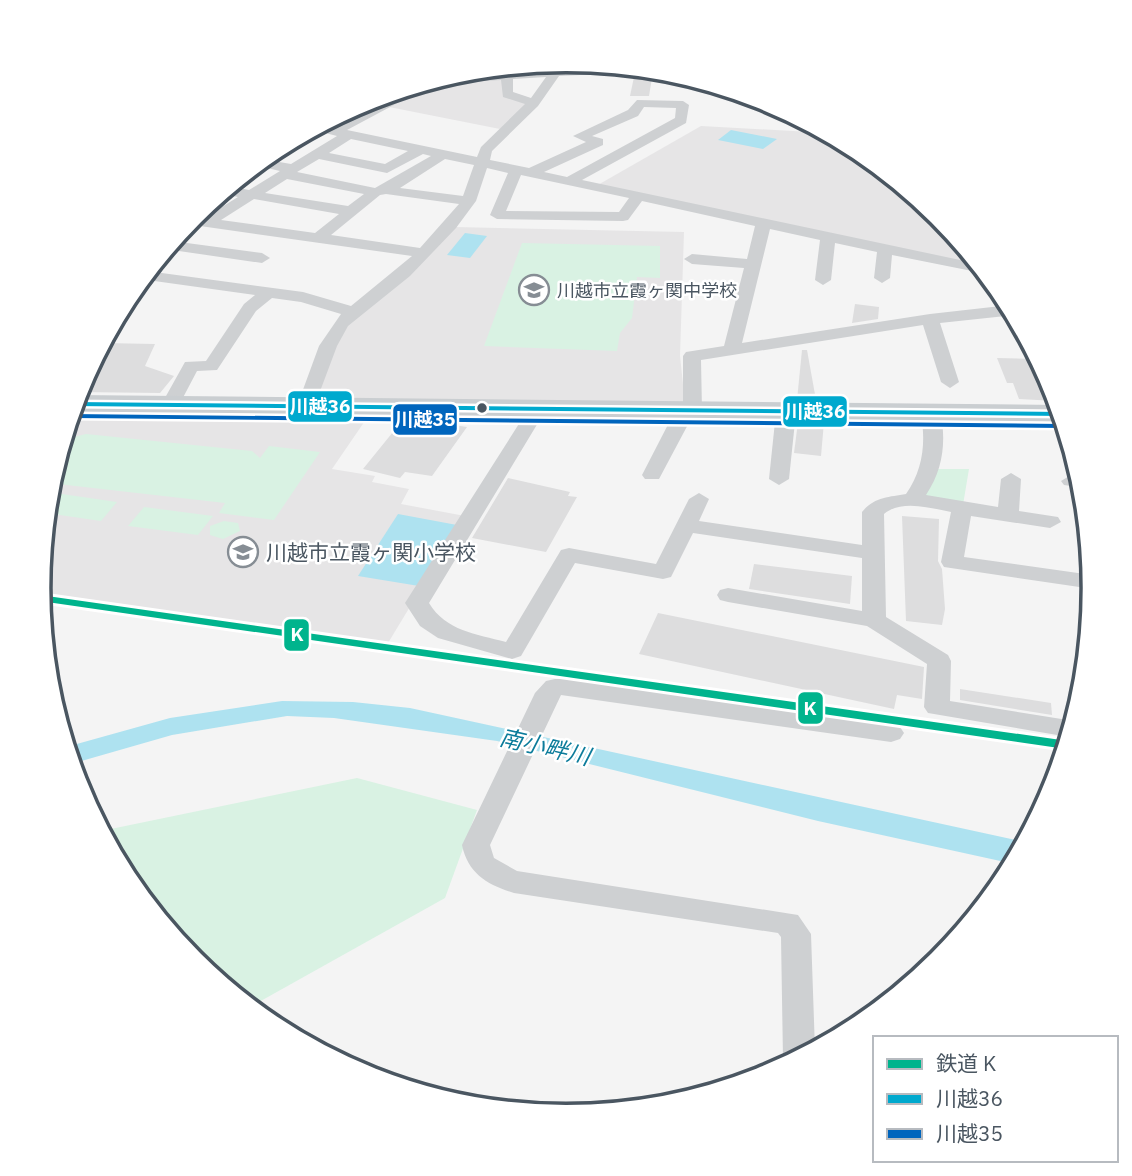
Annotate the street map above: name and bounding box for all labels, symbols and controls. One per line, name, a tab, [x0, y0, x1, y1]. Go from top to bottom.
school or university icon: 川越市立霞ヶ関中学校	[517, 273, 551, 307]
place label: 川越市立霞ヶ関中学校	[557, 279, 737, 302]
line badge: 川越36	[287, 390, 353, 423]
text: 川越36	[290, 394, 350, 418]
line badge: 川越36	[782, 395, 848, 428]
text: 川越36	[785, 399, 845, 423]
unlabelled marker	[475, 401, 489, 415]
line badge: 川越35	[392, 403, 458, 436]
text: 川越35	[395, 407, 455, 431]
school or university icon: 川越市立霞ヶ関小学校	[226, 535, 260, 569]
place label: 川越市立霞ヶ関小学校	[266, 538, 476, 566]
line badge: K	[283, 618, 310, 652]
text: K	[290, 622, 304, 646]
line badge: K	[797, 691, 824, 725]
text: K	[803, 696, 817, 720]
water label: 南小畔川	[497, 721, 596, 772]
legend	[873, 1036, 1118, 1162]
text: 鉄道 K	[936, 1049, 996, 1077]
text: 川越36	[936, 1084, 1003, 1112]
text: 川越35	[936, 1119, 1003, 1147]

